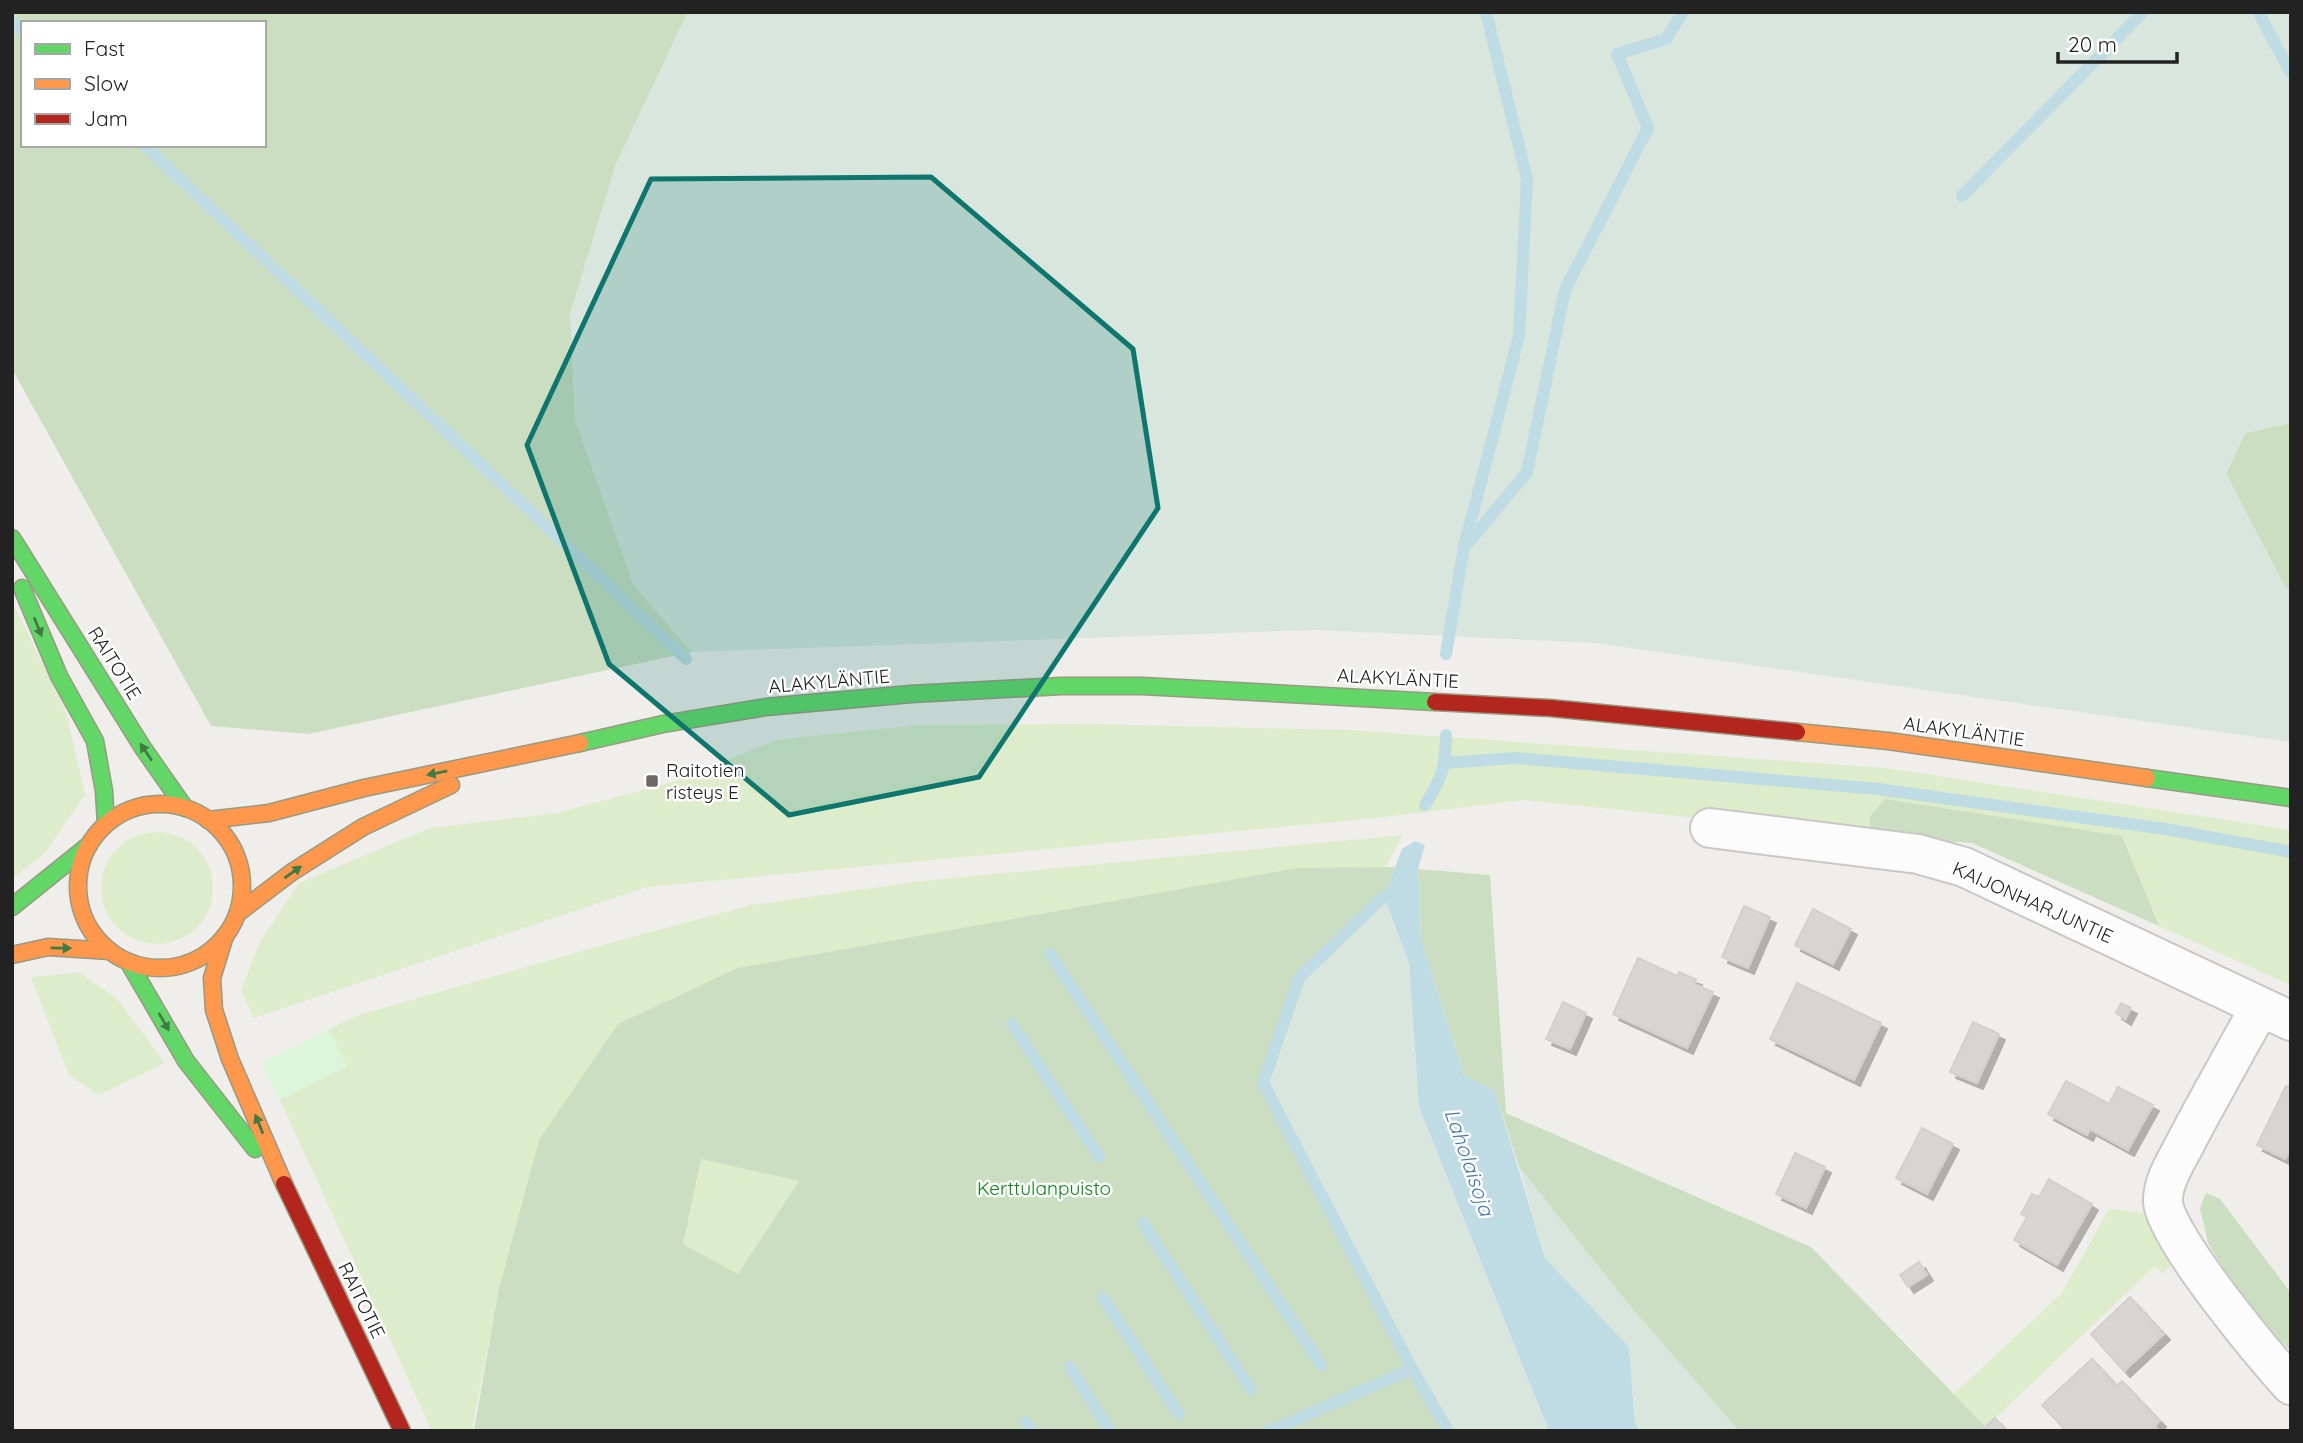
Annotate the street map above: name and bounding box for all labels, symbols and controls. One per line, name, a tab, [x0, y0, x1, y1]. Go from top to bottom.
legend	[21, 21, 266, 147]
scale bar	[2058, 21, 2177, 65]
text: 20 m	[2068, 31, 2117, 57]
text: Fast	[84, 35, 125, 61]
text: Slow	[84, 70, 129, 96]
text: Jam	[84, 105, 128, 131]
one-way arrow	[33, 616, 44, 637]
street label: RAITOTIE	[83, 622, 147, 704]
street label: ALAKYLÄNTIE	[1337, 663, 1459, 693]
street label: ALAKYLÄNTIE	[767, 664, 891, 698]
street label: ALAKYLÄNTIE	[1902, 711, 2026, 751]
one-way arrow	[139, 743, 153, 761]
place label: Raitotien risteys E	[666, 758, 744, 804]
one-way arrow	[426, 768, 448, 779]
marker: Raitotien risteys E	[644, 773, 660, 789]
street label: KAIJONHARJUNTIE	[1949, 856, 2117, 948]
one-way arrow	[284, 865, 302, 879]
one-way arrow	[50, 942, 72, 953]
one-way arrow	[157, 1012, 170, 1031]
water label: Laholaisoja	[1440, 1105, 1501, 1220]
one-way arrow	[253, 1114, 264, 1135]
park label: Kerttulanpuisto	[977, 1176, 1111, 1200]
street label: RAITOTIE	[333, 1258, 391, 1342]

